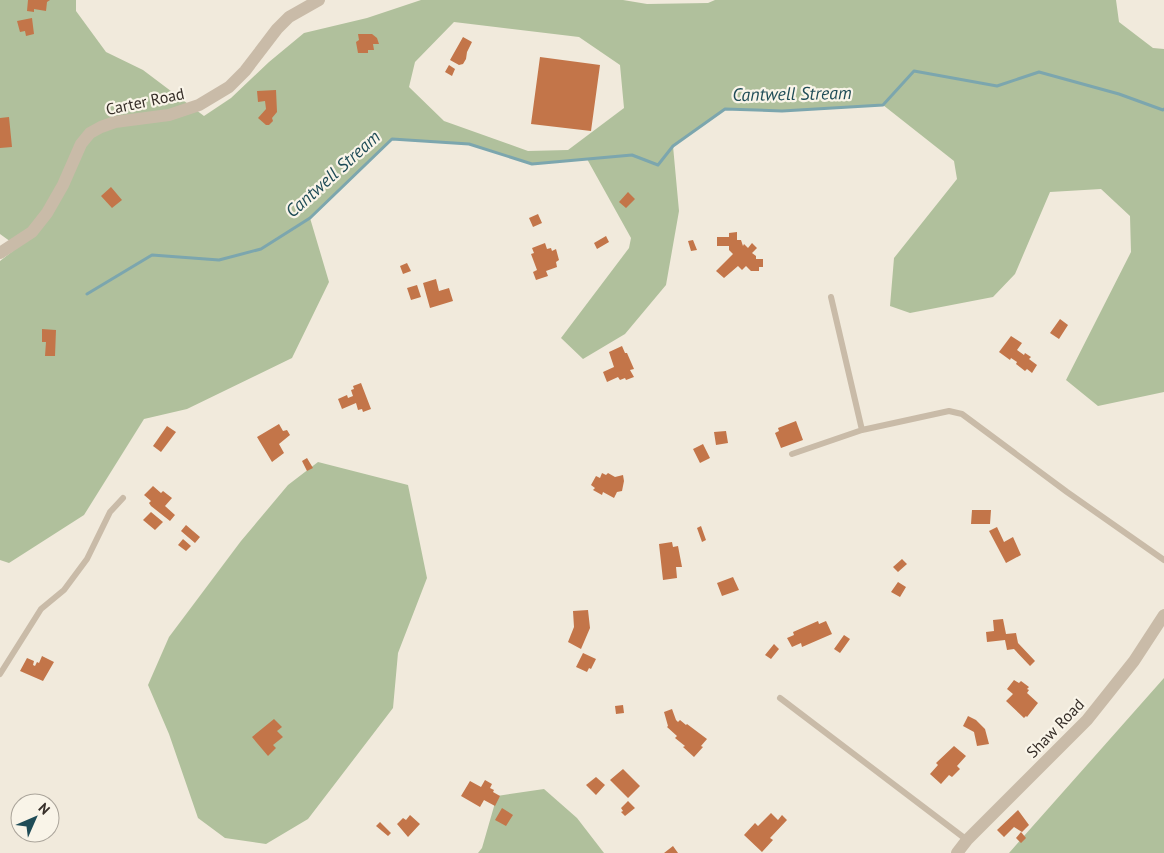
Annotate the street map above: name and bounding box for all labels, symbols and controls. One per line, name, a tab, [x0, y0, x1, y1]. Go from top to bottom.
water label: Cantwell Stream	[732, 81, 852, 106]
street label: Carter Road	[104, 83, 186, 119]
water label: Cantwell Stream	[281, 125, 385, 222]
street label: Shaw Road	[1022, 694, 1088, 762]
north arrow	[10, 793, 60, 843]
text: N	[35, 799, 54, 818]

